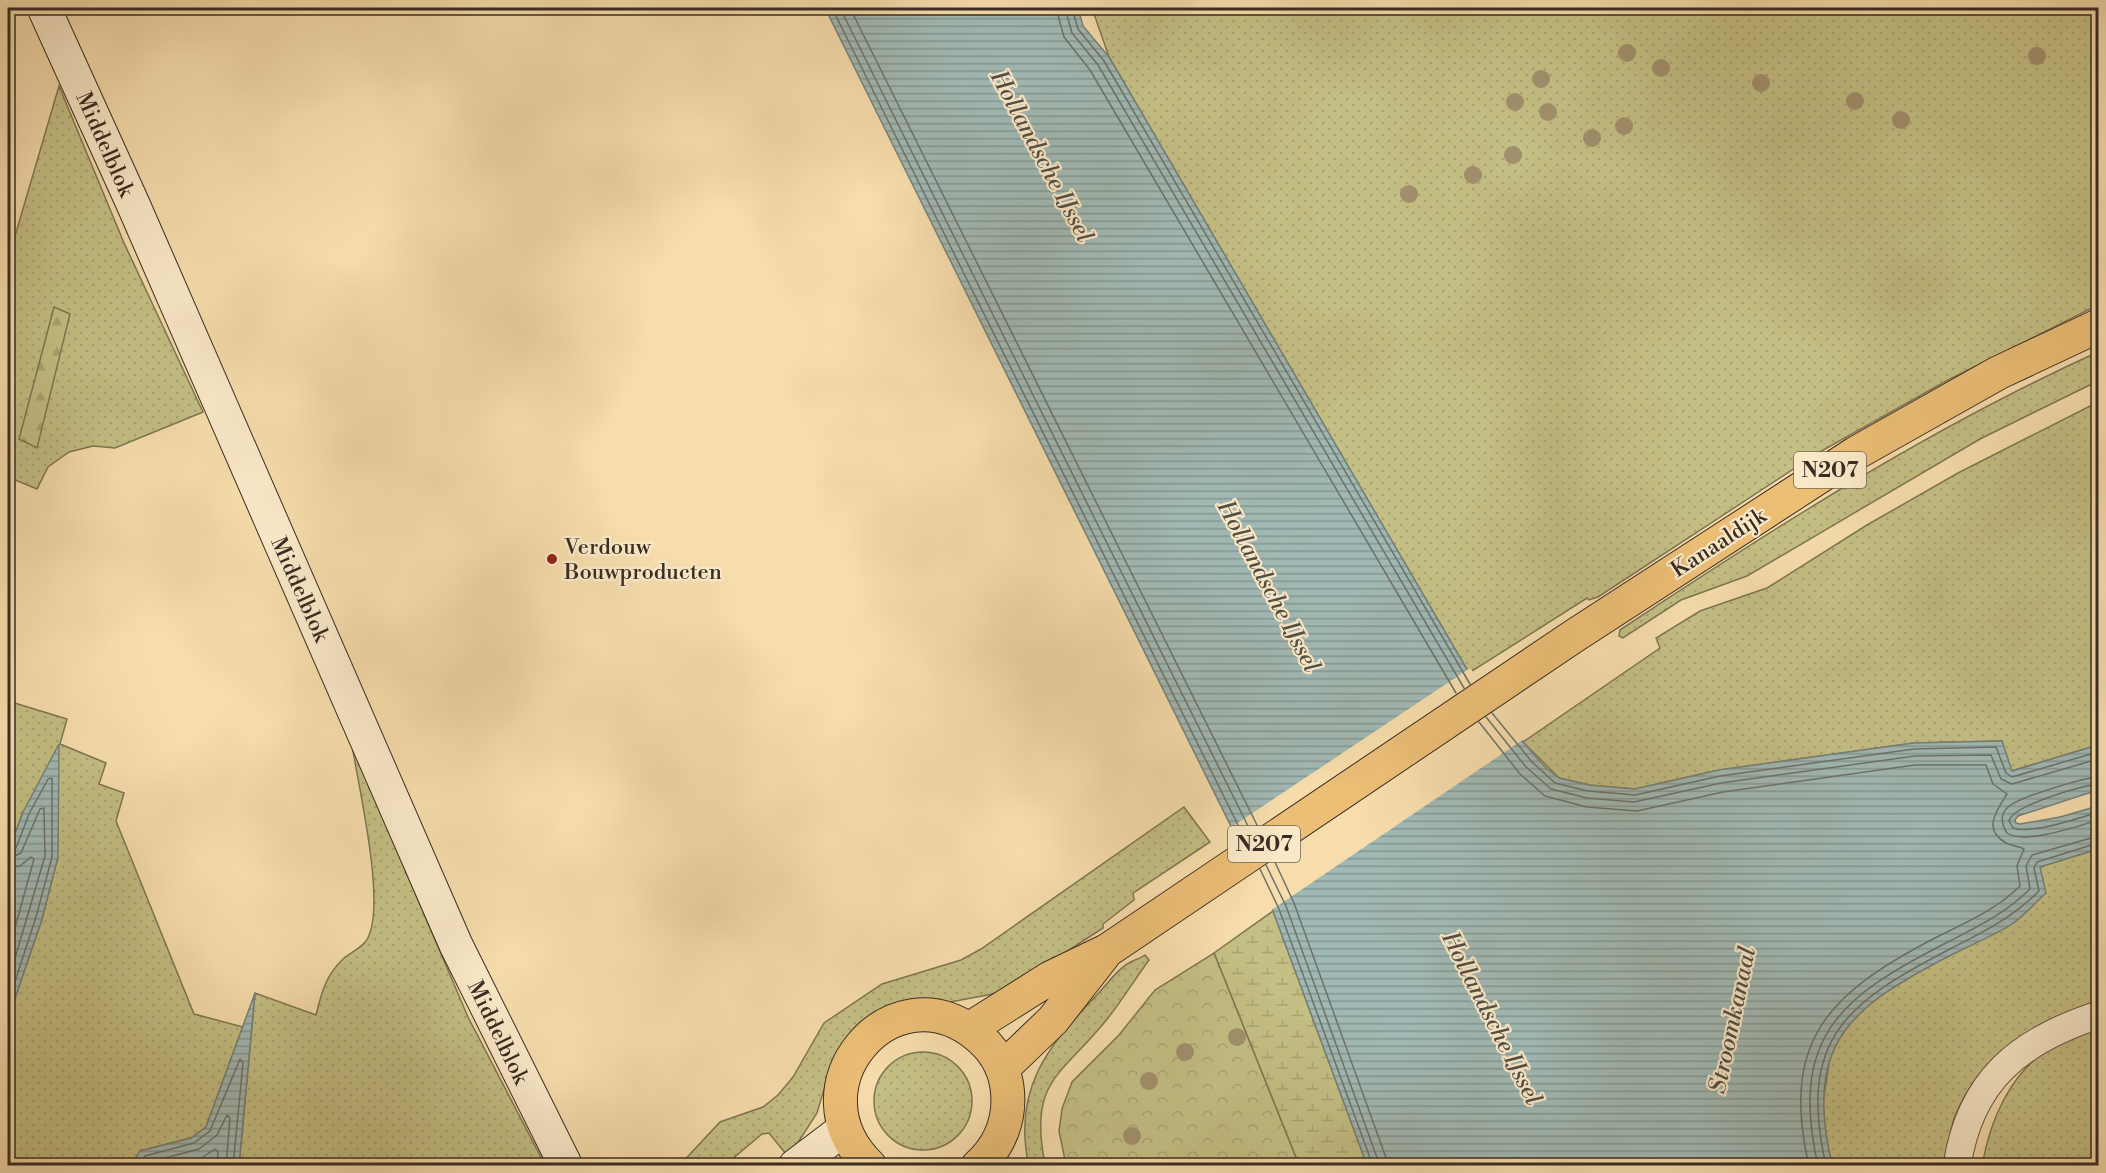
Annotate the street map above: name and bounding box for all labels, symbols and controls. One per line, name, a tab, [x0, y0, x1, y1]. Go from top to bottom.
water label: Hollandsche IJssel	[983, 64, 1099, 248]
street label: Middelblok	[69, 88, 140, 203]
road number: N207	[1794, 452, 1866, 488]
water label: Hollandsche IJssel	[1210, 494, 1326, 678]
street label: Kanaaldijk	[1666, 502, 1773, 584]
street label: Middelblok	[264, 533, 335, 648]
place label: Verdouw Bouwproducten	[563, 534, 722, 586]
marker: Verdouw Bouwproducten	[545, 552, 559, 566]
road number: N207	[1228, 826, 1300, 862]
water label: Hollandsche IJssel	[1434, 926, 1548, 1111]
water label: Stroomkanaal	[1703, 944, 1763, 1096]
street label: Middelblok	[461, 976, 535, 1090]

